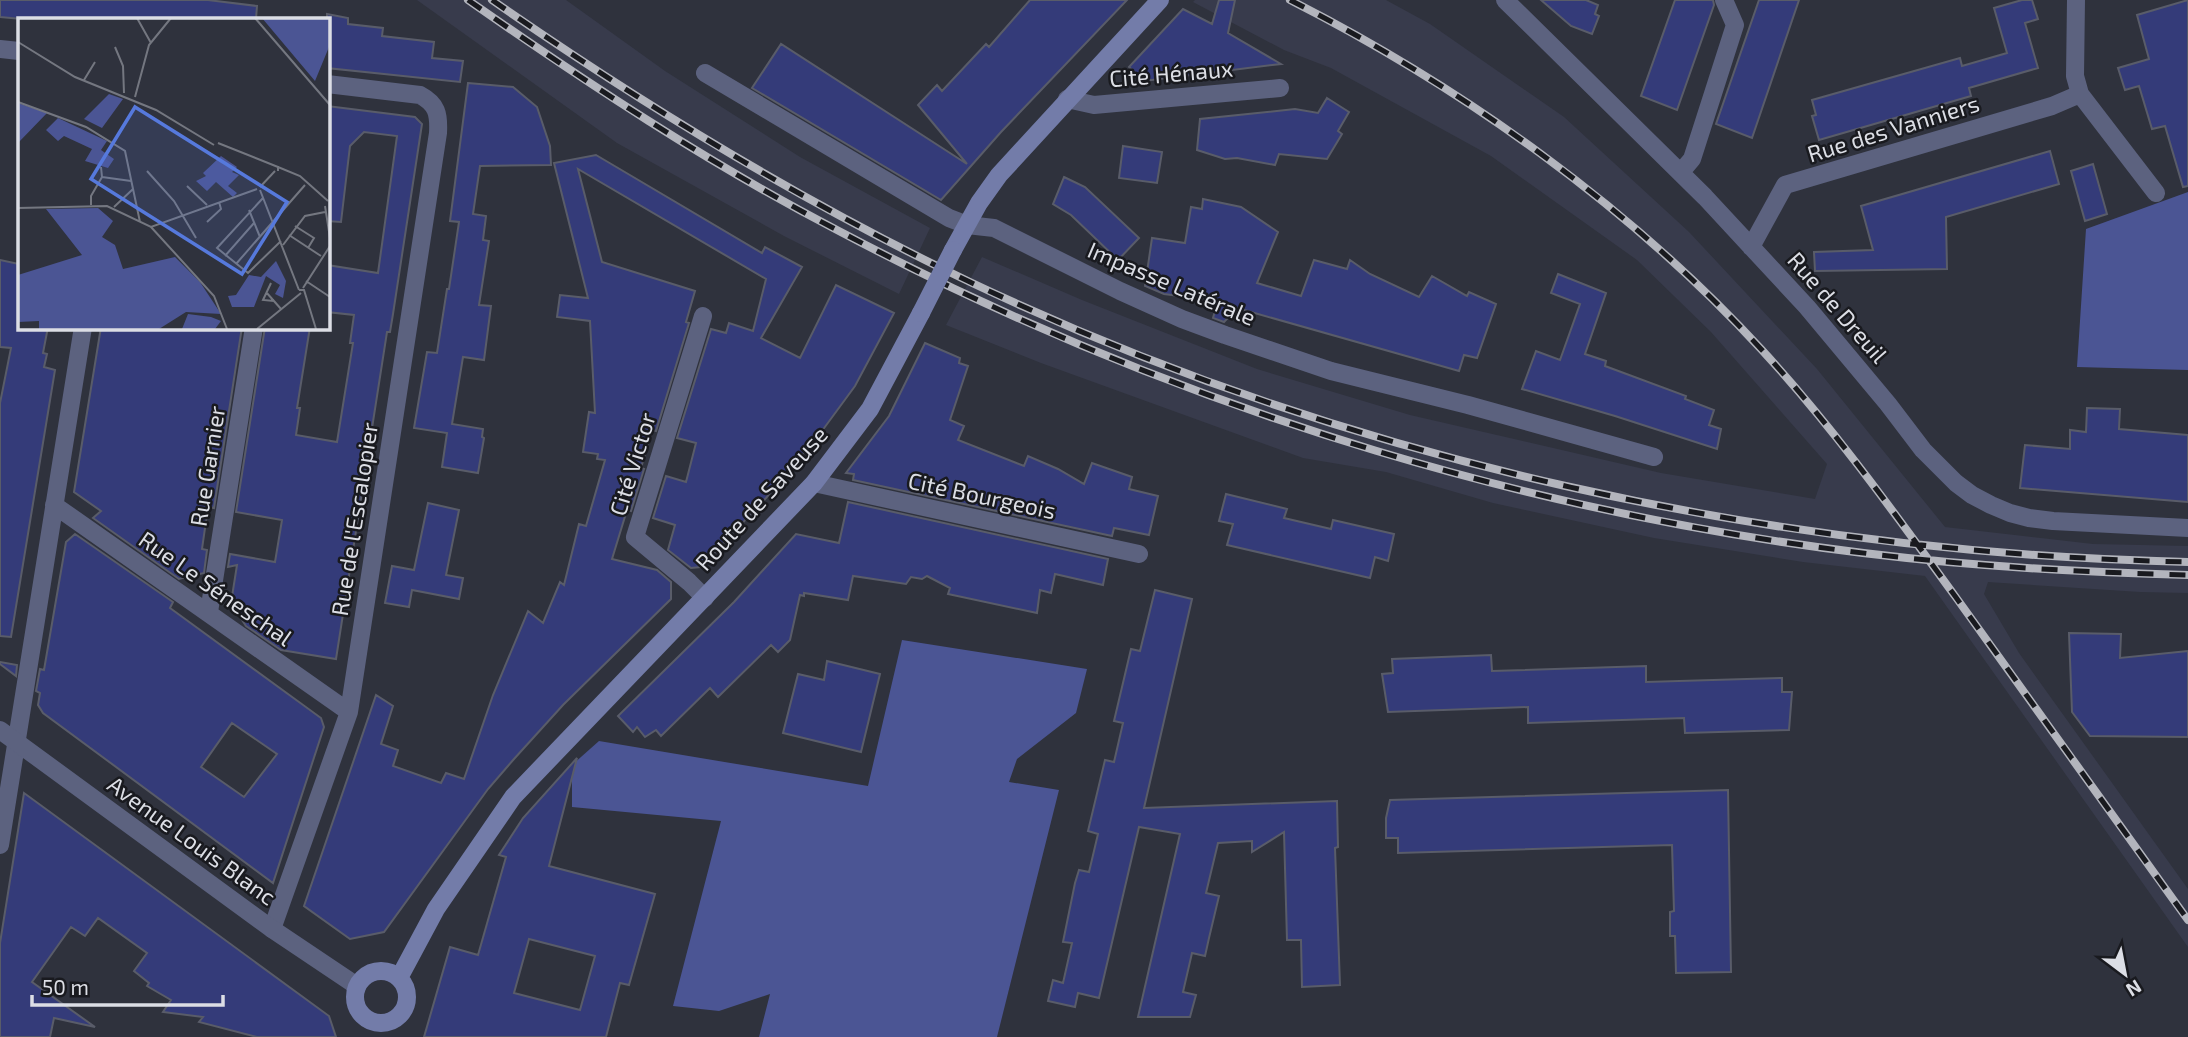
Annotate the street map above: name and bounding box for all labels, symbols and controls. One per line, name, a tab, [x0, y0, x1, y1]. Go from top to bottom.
inset map	[18, 18, 329, 329]
street label: Cité Hénaux	[1108, 54, 1234, 92]
street label: Rue des Vanniers	[1804, 89, 1982, 167]
street label: Impasse Latérale	[1084, 235, 1260, 331]
street label: Rue de Dreuil	[1782, 246, 1894, 368]
street label: Rue Garnier	[184, 404, 230, 528]
street label: Cité Victor	[603, 409, 661, 519]
street label: Rue de l'Escalopier	[325, 420, 383, 618]
street label: Route de Saveuse	[689, 420, 833, 576]
street label: Cité Bourgeois	[906, 466, 1058, 524]
street label: Rue Le Séneschal	[134, 525, 298, 651]
street label: Avenue Louis Blanc	[102, 770, 282, 910]
north arrow	[2090, 939, 2160, 1009]
scale bar	[32, 964, 222, 1008]
text: 50 m	[42, 974, 89, 999]
text: N	[2122, 975, 2146, 1002]

